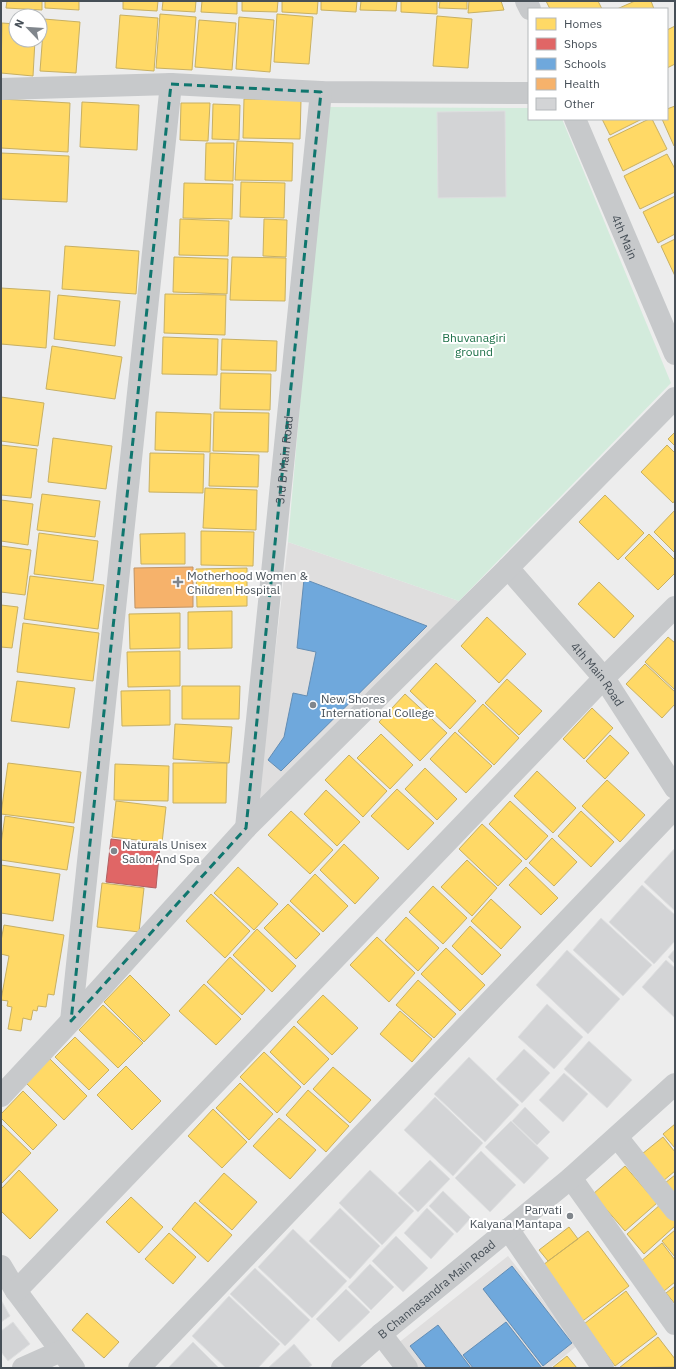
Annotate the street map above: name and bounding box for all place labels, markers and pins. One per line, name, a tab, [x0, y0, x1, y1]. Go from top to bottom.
place label: Motherhood Women & Children Hospital	[187, 568, 308, 597]
marker: Motherhood Women & Children Hospital	[172, 576, 184, 588]
place label: New Shores International College	[321, 691, 435, 720]
marker: New Shores International College	[308, 700, 318, 710]
place label: Naturals Unisex Salon And Spa	[122, 837, 207, 866]
marker: Naturals Unisex Salon And Spa	[109, 846, 119, 856]
place label: Parvati Kalyana Mantapa	[470, 1202, 563, 1231]
marker: Parvati Kalyana Mantapa	[565, 1211, 575, 1221]

